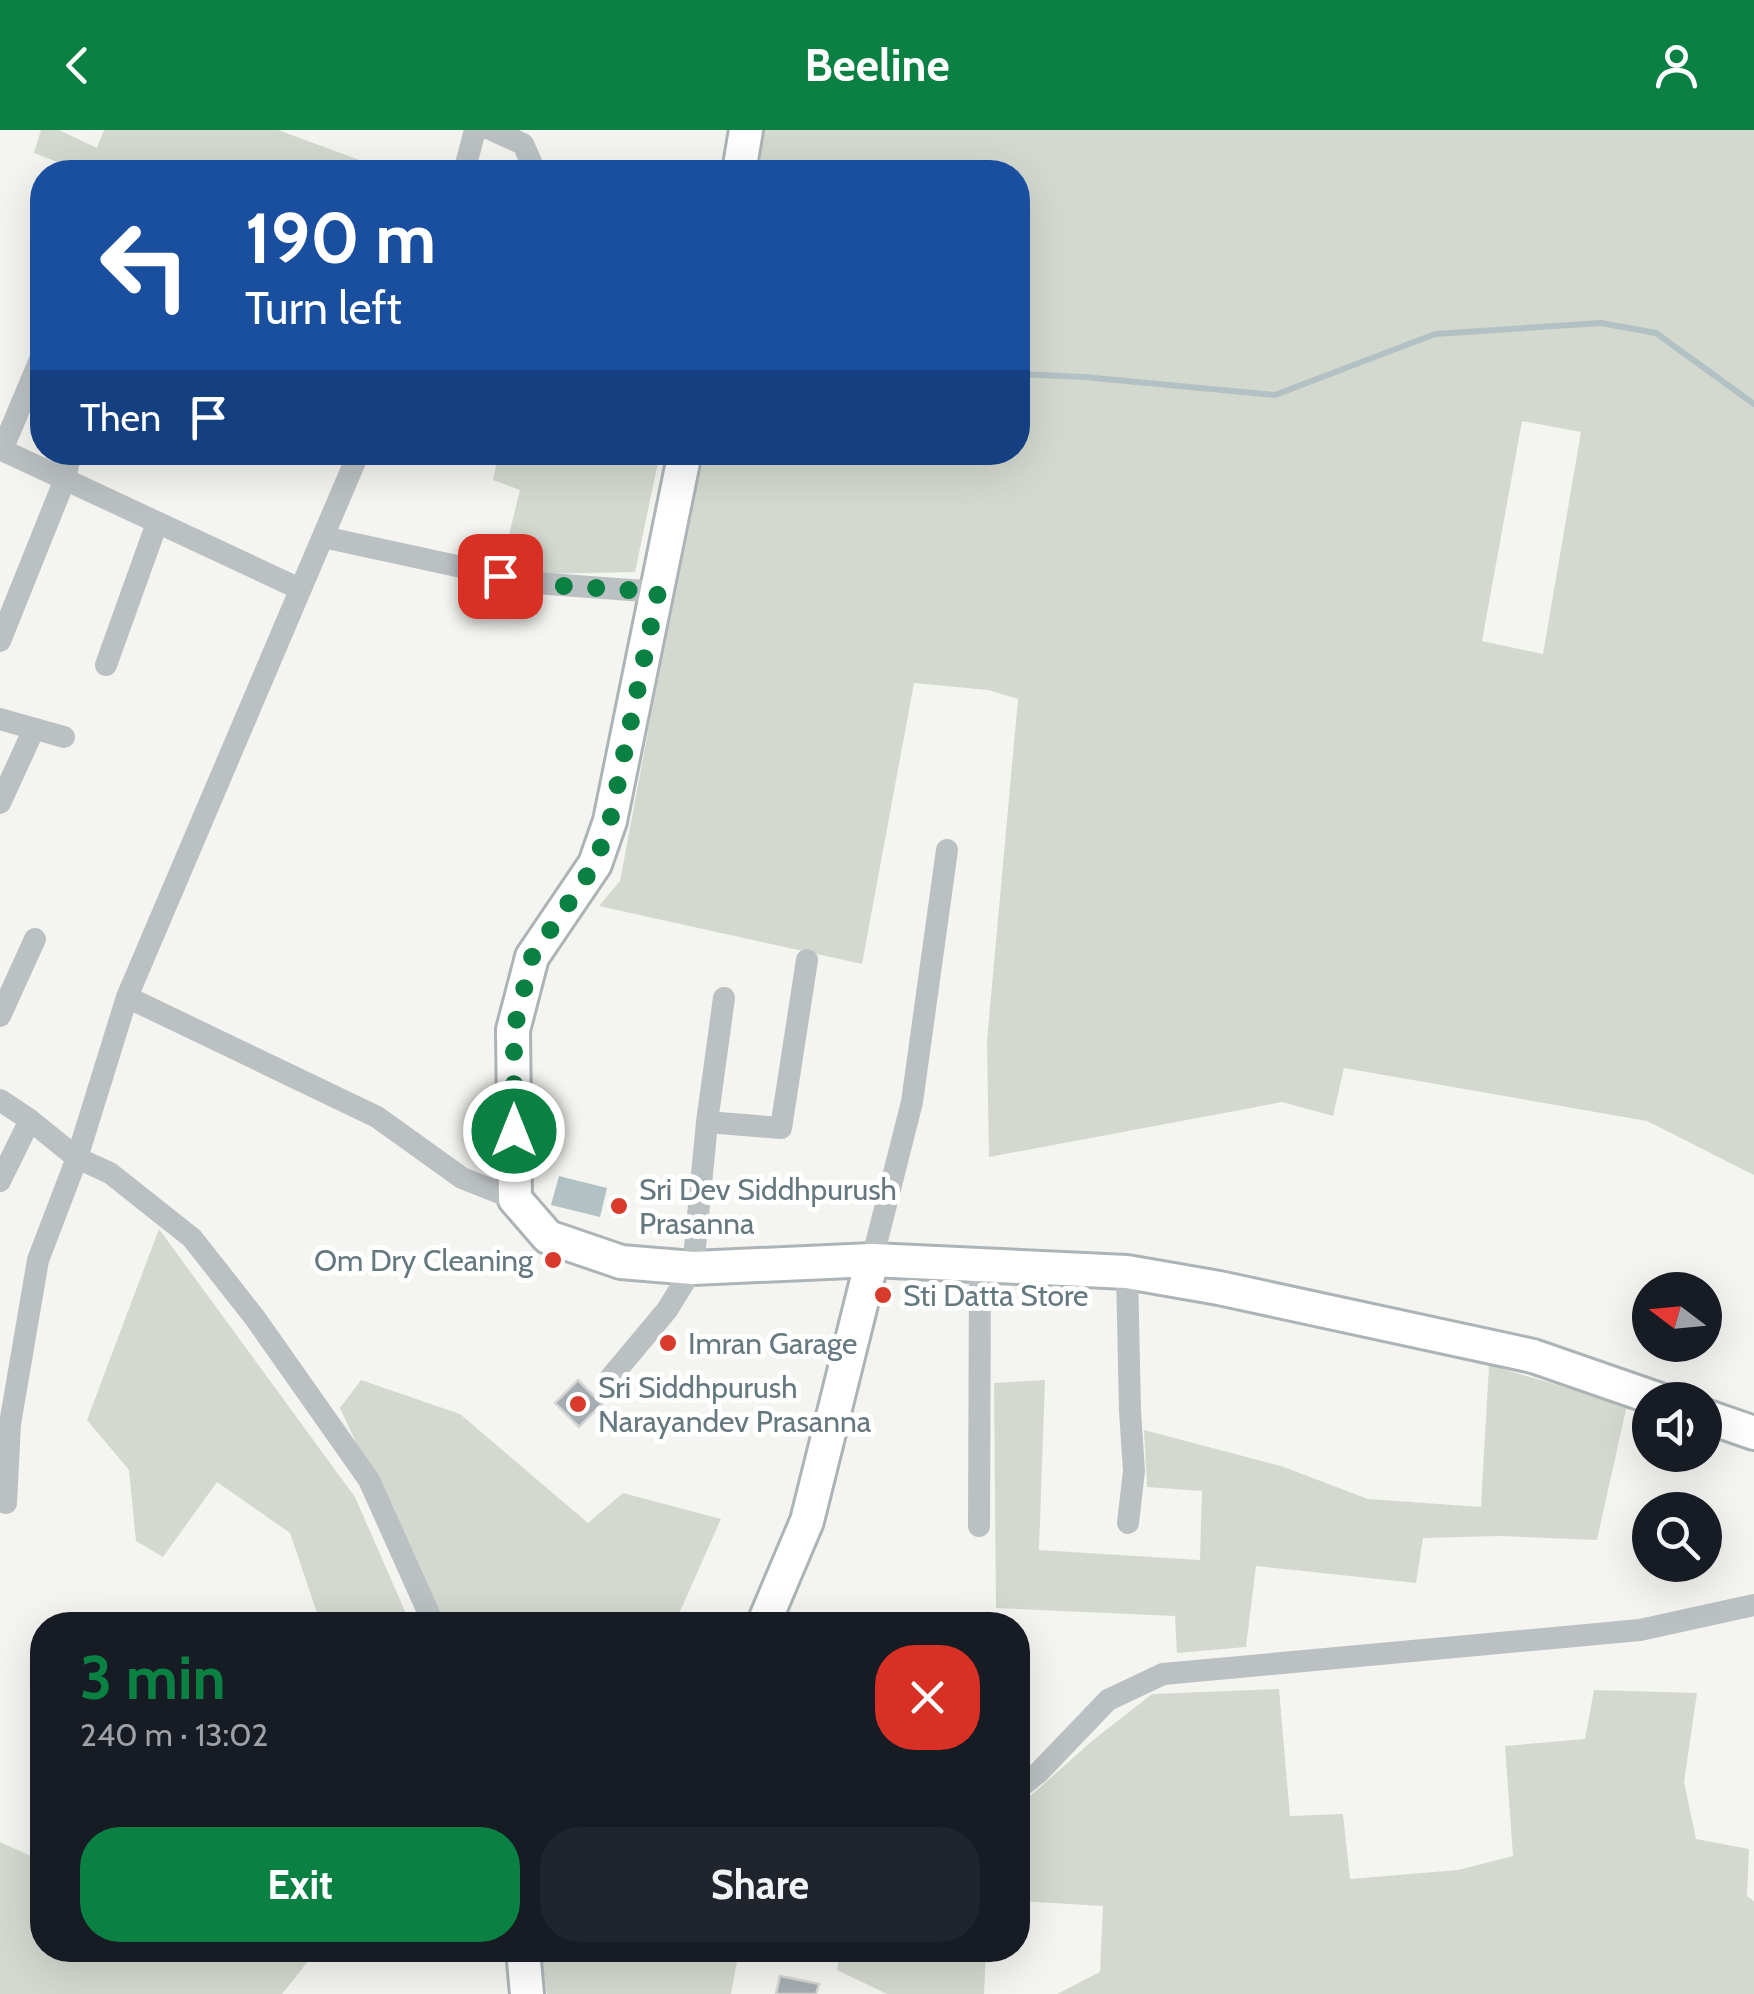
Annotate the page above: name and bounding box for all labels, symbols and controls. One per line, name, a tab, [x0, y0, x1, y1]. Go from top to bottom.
icon: back	[50, 38, 105, 93]
text: Beeline	[804, 38, 950, 92]
icon: person	[1649, 38, 1704, 93]
text: 190 m	[245, 195, 436, 281]
icon: left	[80, 200, 210, 330]
text: Turn left	[245, 281, 402, 335]
icon: arrive	[181, 390, 236, 445]
text: Then	[80, 394, 161, 441]
pin	[458, 534, 543, 619]
icon: arrive	[473, 549, 528, 604]
position arrow	[462, 1079, 566, 1183]
place label: Sri Dev Siddhpurush Prasanna	[639, 1171, 897, 1242]
marker: Sri Dev Siddhpurush Prasanna	[608, 1195, 630, 1217]
place label: Om Dry Cleaning	[314, 1242, 534, 1279]
marker: Om Dry Cleaning	[542, 1249, 564, 1271]
north arrow	[1632, 1272, 1722, 1362]
map controls	[1632, 1272, 1722, 1582]
place label: Sti Datta Store	[903, 1277, 1088, 1314]
marker: Sti Datta Store	[872, 1284, 894, 1306]
place label: Imran Garage	[688, 1325, 857, 1362]
marker: Imran Garage	[657, 1332, 679, 1354]
place label: Sri Siddhpurush Narayandev Prasanna	[598, 1369, 872, 1440]
button: sound	[1632, 1382, 1722, 1472]
marker: Sri Siddhpurush Narayandev Prasanna	[567, 1393, 589, 1415]
button: search	[1632, 1492, 1722, 1582]
text: 3 min	[80, 1641, 226, 1714]
button: close	[875, 1645, 980, 1750]
text: 240 m · 13:02	[80, 1715, 268, 1754]
button: Exit	[80, 1827, 520, 1942]
button: Share	[540, 1827, 980, 1942]

